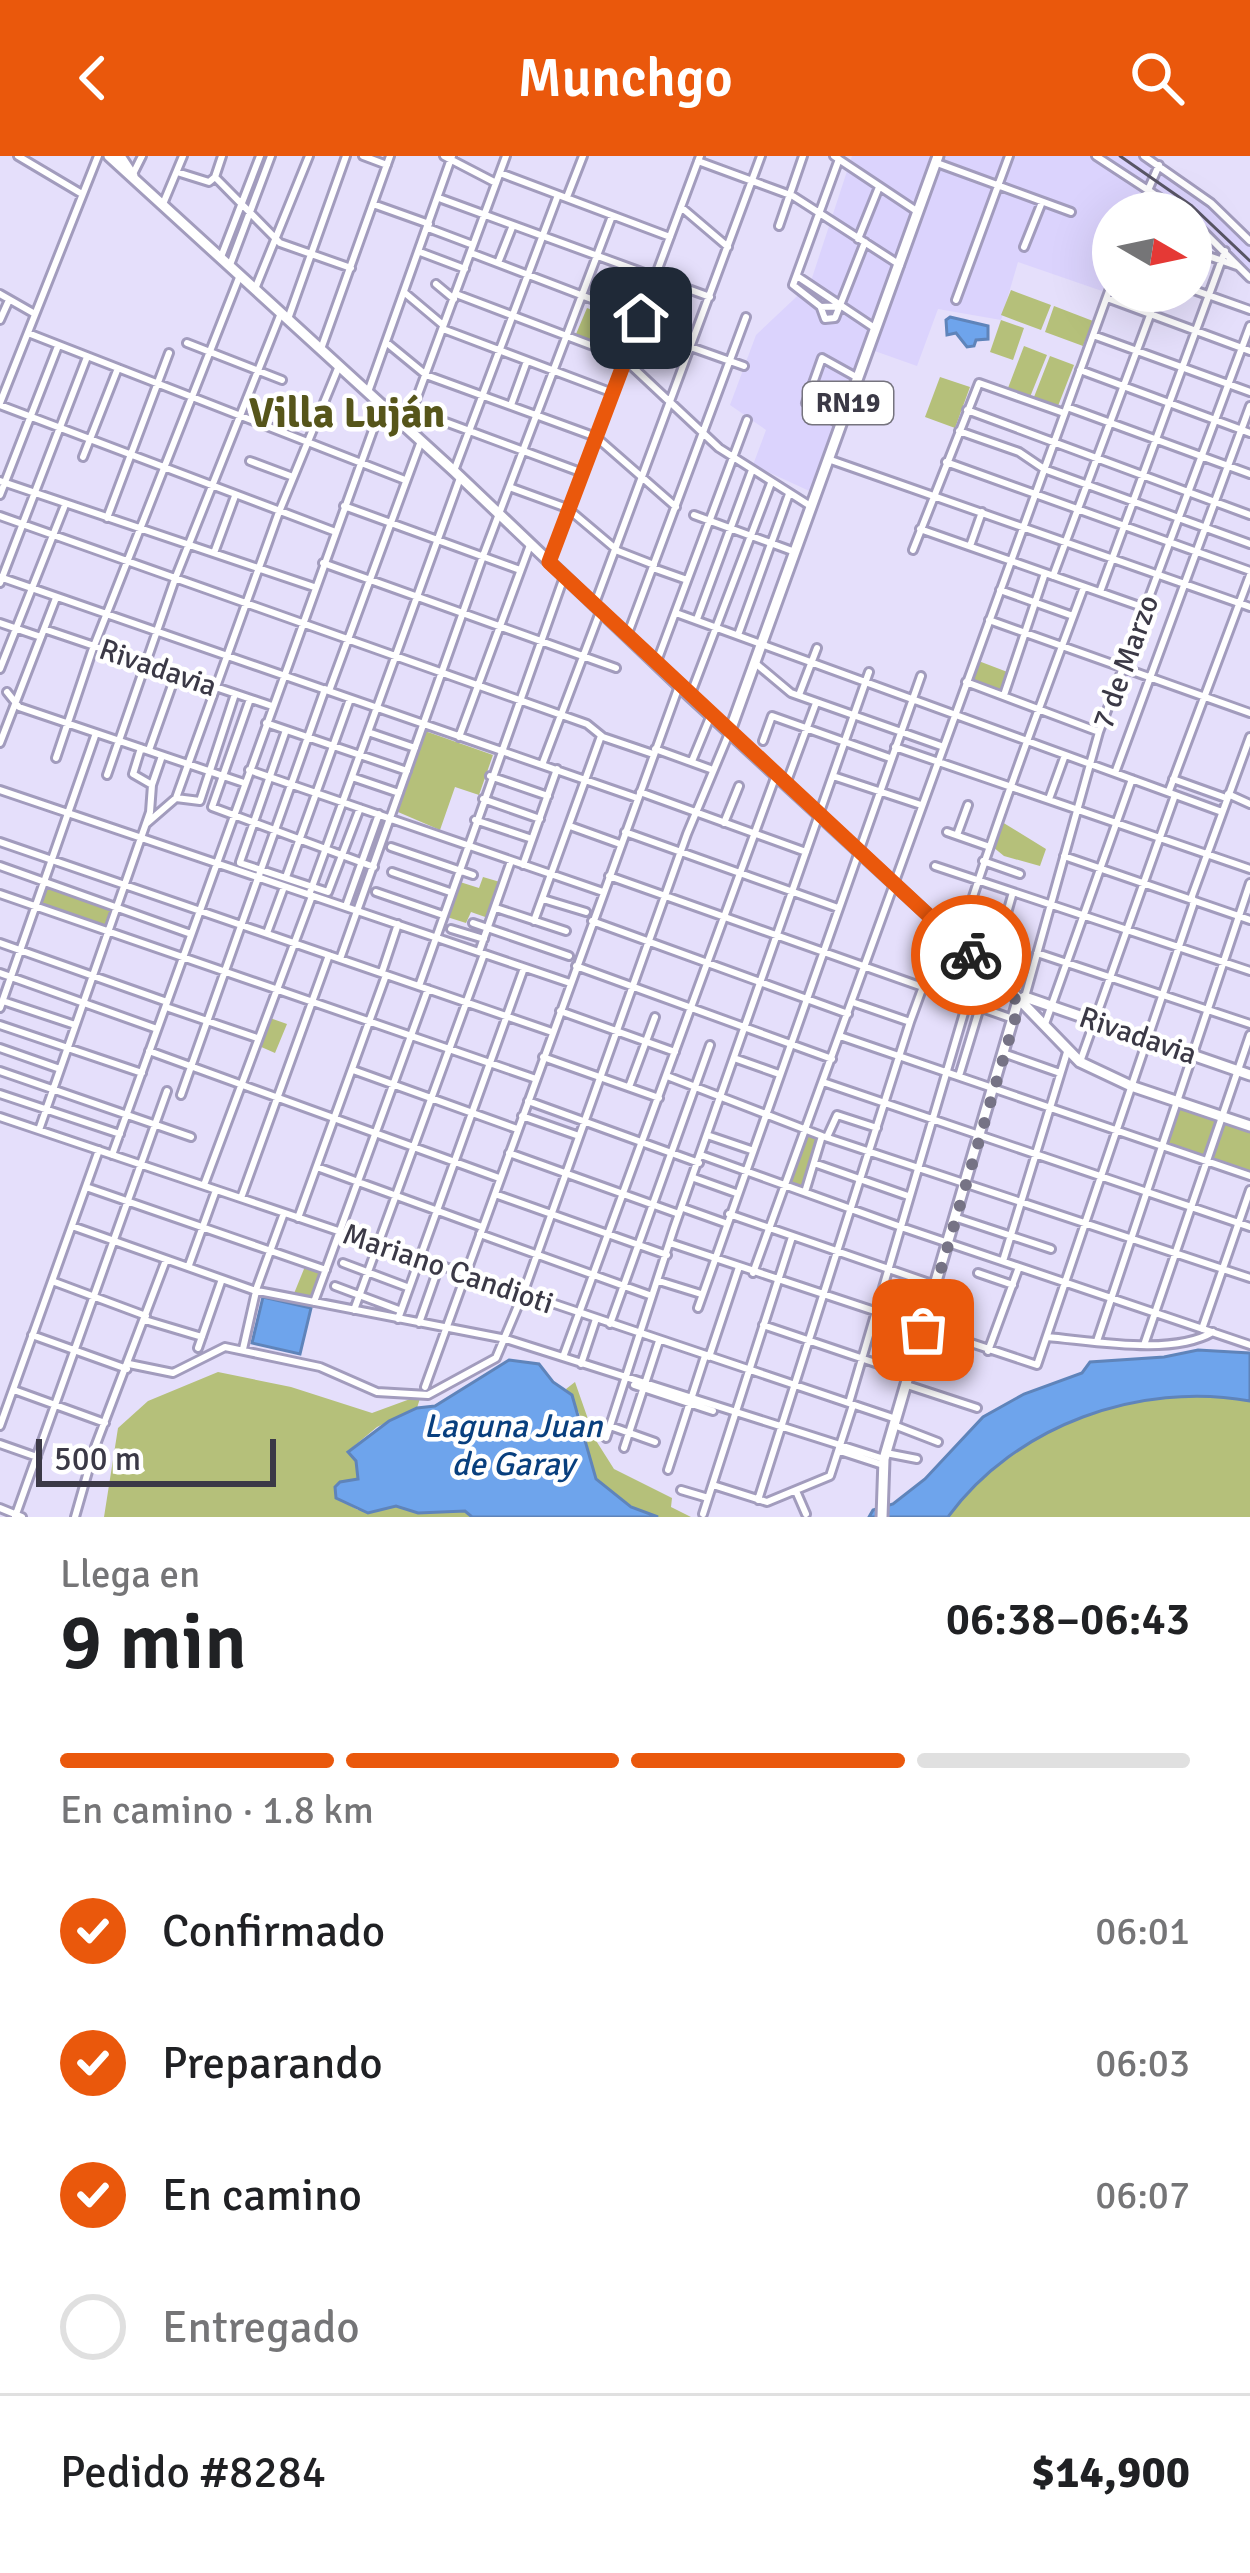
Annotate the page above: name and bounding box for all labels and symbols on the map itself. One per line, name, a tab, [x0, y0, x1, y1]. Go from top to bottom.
north arrow	[1092, 192, 1212, 312]
pin	[590, 267, 692, 369]
road number: RN19	[803, 382, 893, 424]
district label: Villa Luján	[249, 388, 445, 439]
street label: 7 de Marzo	[1085, 590, 1167, 734]
street label: Rivadavia	[94, 631, 222, 705]
courier	[911, 895, 1031, 1015]
street label: Rivadavia	[1074, 999, 1202, 1073]
street label: Mariano Candioti	[338, 1216, 558, 1322]
pin	[872, 1279, 974, 1381]
water label: Laguna Juan de Garay	[424, 1406, 603, 1485]
scale bar	[36, 1433, 276, 1486]

